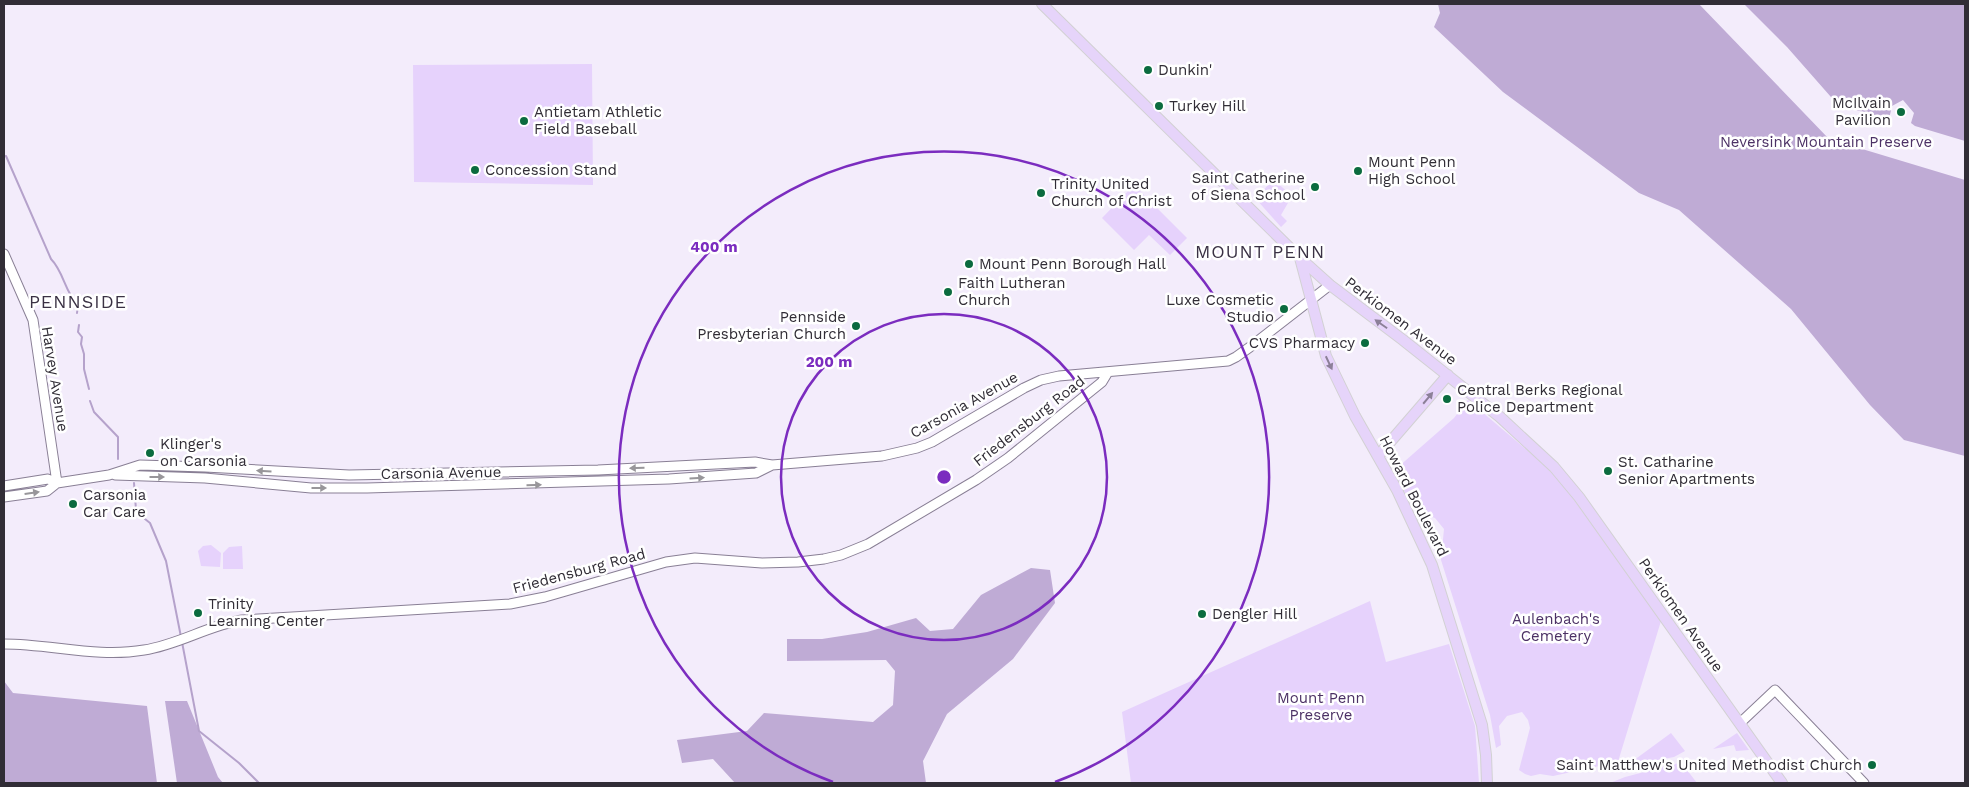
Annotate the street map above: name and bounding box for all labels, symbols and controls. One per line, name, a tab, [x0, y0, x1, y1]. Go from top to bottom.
place label: Dunkin'	[1158, 61, 1212, 79]
marker: Dunkin'	[1142, 64, 1154, 76]
place label: McIlvain Pavilion	[1832, 94, 1891, 129]
place label: Turkey Hill	[1169, 97, 1246, 115]
marker: Turkey Hill	[1153, 100, 1165, 112]
place label: Antietam Athletic Field Baseball	[534, 103, 662, 138]
marker: McIlvain Pavilion	[1895, 106, 1907, 118]
marker: Antietam Athletic Field Baseball	[518, 115, 530, 127]
park label: Neversink Mountain Preserve	[1720, 133, 1932, 151]
place label: Mount Penn High School	[1368, 153, 1456, 188]
place label: Concession Stand	[485, 161, 617, 179]
marker: Concession Stand	[469, 164, 481, 176]
marker: Mount Penn High School	[1352, 165, 1364, 177]
place label: Saint Catherine of Siena School	[1191, 169, 1305, 204]
place label: Trinity United Church of Christ	[1051, 175, 1172, 210]
marker: Saint Catherine of Siena School	[1309, 181, 1321, 193]
marker: Trinity United Church of Christ	[1035, 187, 1047, 199]
text: 400 m	[690, 238, 738, 256]
district label: MOUNT PENN	[1195, 241, 1325, 262]
place label: Mount Penn Borough Hall	[979, 255, 1166, 273]
marker: Mount Penn Borough Hall	[963, 258, 975, 270]
street label: Perkiomen Avenue	[1342, 273, 1460, 369]
place label: Faith Lutheran Church	[958, 274, 1066, 309]
marker: Faith Lutheran Church	[942, 286, 954, 298]
district label: PENNSIDE	[29, 291, 127, 312]
place label: Luxe Cosmetic Studio	[1166, 291, 1274, 326]
marker: Luxe Cosmetic Studio	[1278, 303, 1290, 315]
place label: Pennside Presbyterian Church	[697, 308, 846, 343]
one-way arrow	[1374, 319, 1388, 329]
marker: Pennside Presbyterian Church	[850, 320, 862, 332]
street label: Harvey Avenue	[38, 325, 72, 433]
place label: CVS Pharmacy	[1249, 334, 1355, 352]
marker: CVS Pharmacy	[1359, 337, 1371, 349]
text: 200 m	[806, 353, 852, 371]
one-way arrow	[1326, 356, 1334, 370]
street label: Carsonia Avenue	[907, 368, 1021, 442]
street label: Friedensburg Road	[970, 372, 1088, 470]
place label: Central Berks Regional Police Department	[1457, 381, 1623, 416]
one-way arrow	[1422, 393, 1434, 405]
marker: Central Berks Regional Police Department	[1441, 393, 1453, 405]
street label: Howard Boulevard	[1376, 432, 1452, 560]
place label: Klinger's on Carsonia	[160, 435, 247, 470]
marker: Klinger's on Carsonia	[144, 447, 156, 459]
place label: St. Catharine Senior Apartments	[1618, 453, 1755, 488]
street label: Carsonia Avenue	[381, 463, 501, 483]
one-way arrow	[628, 464, 644, 472]
marker: St. Catharine Senior Apartments	[1602, 465, 1614, 477]
one-way arrow	[256, 466, 272, 474]
centre of rings	[935, 468, 953, 486]
one-way arrow	[150, 473, 166, 481]
one-way arrow	[689, 473, 705, 481]
one-way arrow	[527, 480, 543, 488]
one-way arrow	[312, 484, 328, 492]
place label: Carsonia Car Care	[83, 486, 147, 521]
one-way arrow	[24, 489, 40, 497]
marker: Carsonia Car Care	[67, 498, 79, 510]
street label: Friedensburg Road	[511, 545, 647, 597]
street label: Perkiomen Avenue	[1635, 555, 1727, 675]
place label: Trinity Learning Center	[208, 595, 325, 630]
place label: Dengler Hill	[1212, 605, 1297, 623]
marker: Trinity Learning Center	[192, 607, 204, 619]
marker: Dengler Hill	[1196, 608, 1208, 620]
park label: Aulenbach's Cemetery	[1512, 610, 1600, 645]
park label: Mount Penn Preserve	[1277, 689, 1365, 724]
place label: Saint Matthew's United Methodist Church	[1556, 756, 1862, 774]
marker: Saint Matthew's United Methodist Church	[1866, 759, 1878, 771]

